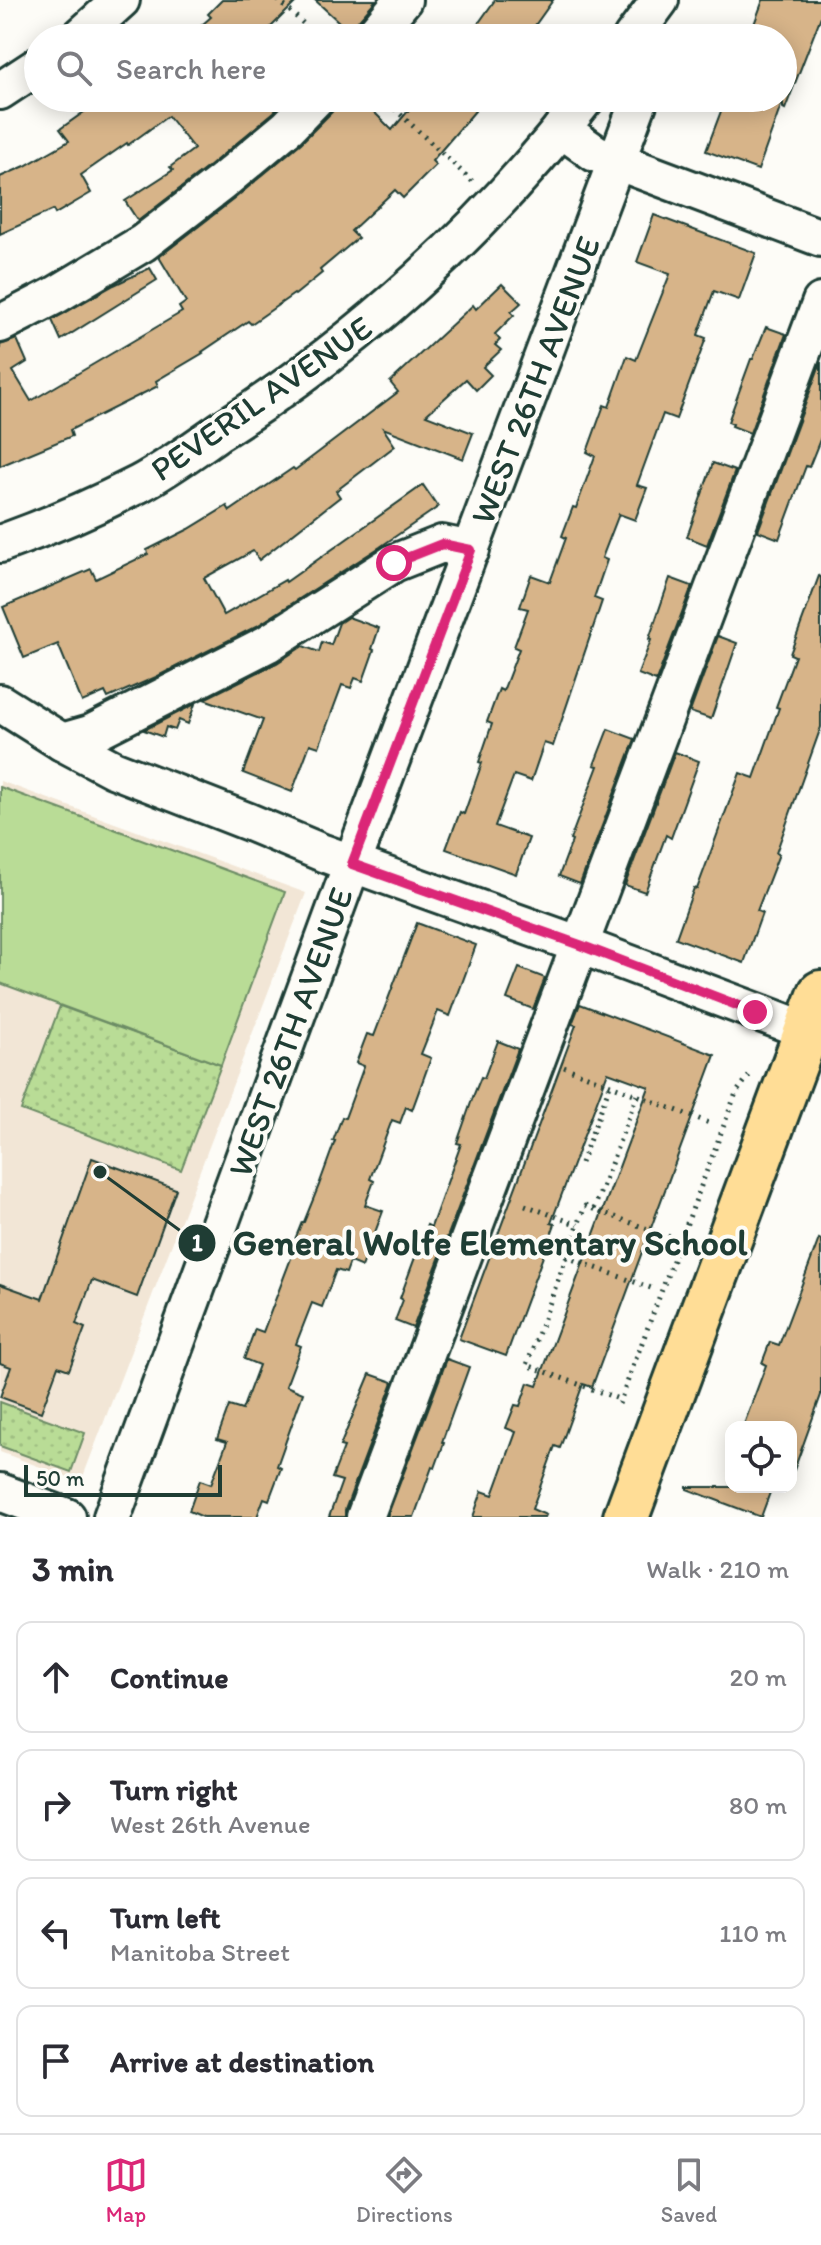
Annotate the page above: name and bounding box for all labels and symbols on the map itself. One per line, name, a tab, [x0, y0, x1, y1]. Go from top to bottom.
street label: WEST 26TH AVENUE	[462, 231, 609, 530]
street label: PEVERIL AVENUE	[143, 307, 380, 490]
route start	[376, 545, 412, 581]
street label: WEST 26TH AVENUE	[219, 882, 362, 1182]
route end	[737, 994, 773, 1030]
callout: General Wolfe Elementary School	[177, 1213, 763, 1273]
text: General Wolfe Elementary School	[233, 1221, 748, 1264]
text: 1	[191, 1228, 203, 1257]
scale bar	[24, 1461, 222, 1497]

